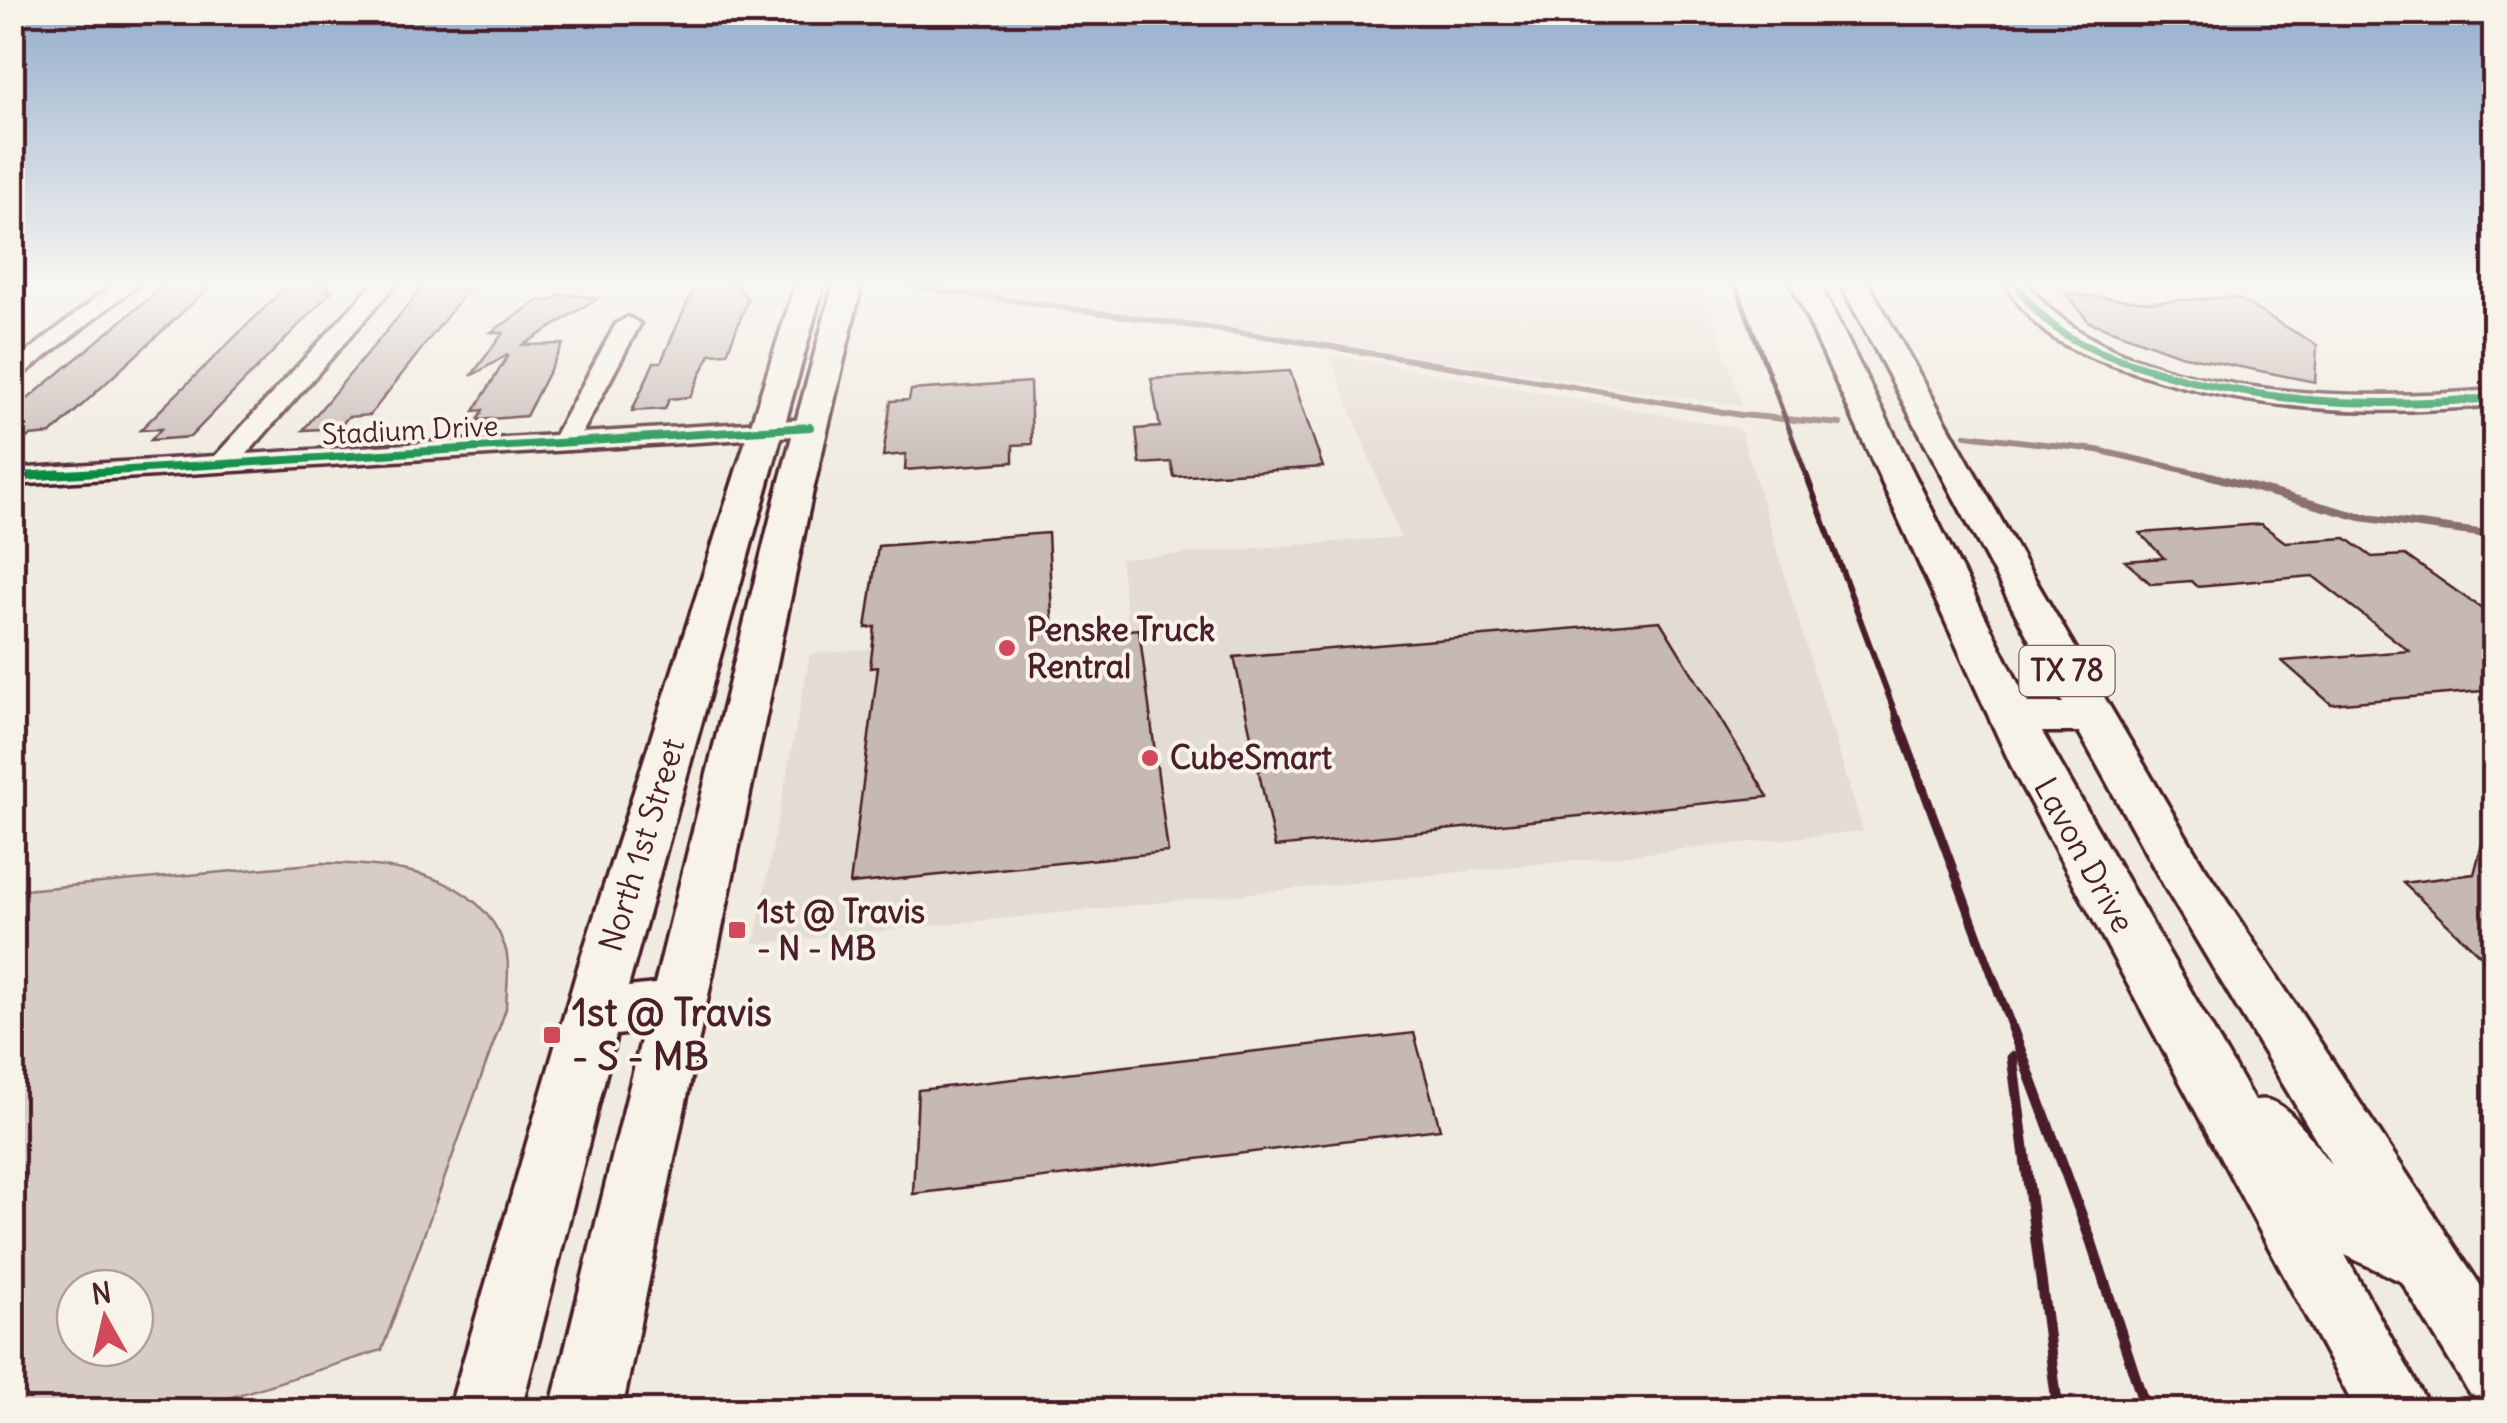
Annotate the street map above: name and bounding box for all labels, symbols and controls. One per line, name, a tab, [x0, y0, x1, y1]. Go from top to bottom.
street label: Stadium Drive	[321, 407, 499, 453]
place label: Penske Truck Rentral	[1027, 609, 1215, 687]
marker: Penske Truck Rentral	[996, 637, 1018, 659]
road number: TX 78	[2020, 646, 2114, 696]
street label: North 1st Street	[590, 733, 693, 956]
place label: CubeSmart	[1170, 737, 1332, 778]
marker: CubeSmart	[1139, 747, 1161, 769]
street label: Lavon Drive	[2025, 770, 2144, 939]
place label: 1st @ Travis - N - MB	[757, 891, 925, 969]
marker: 1st @ Travis - N - MB	[726, 919, 748, 941]
place label: 1st @ Travis - S - MB	[572, 989, 772, 1080]
marker: 1st @ Travis - S - MB	[541, 1024, 563, 1046]
north arrow	[55, 1268, 155, 1368]
text: N	[89, 1274, 114, 1312]

